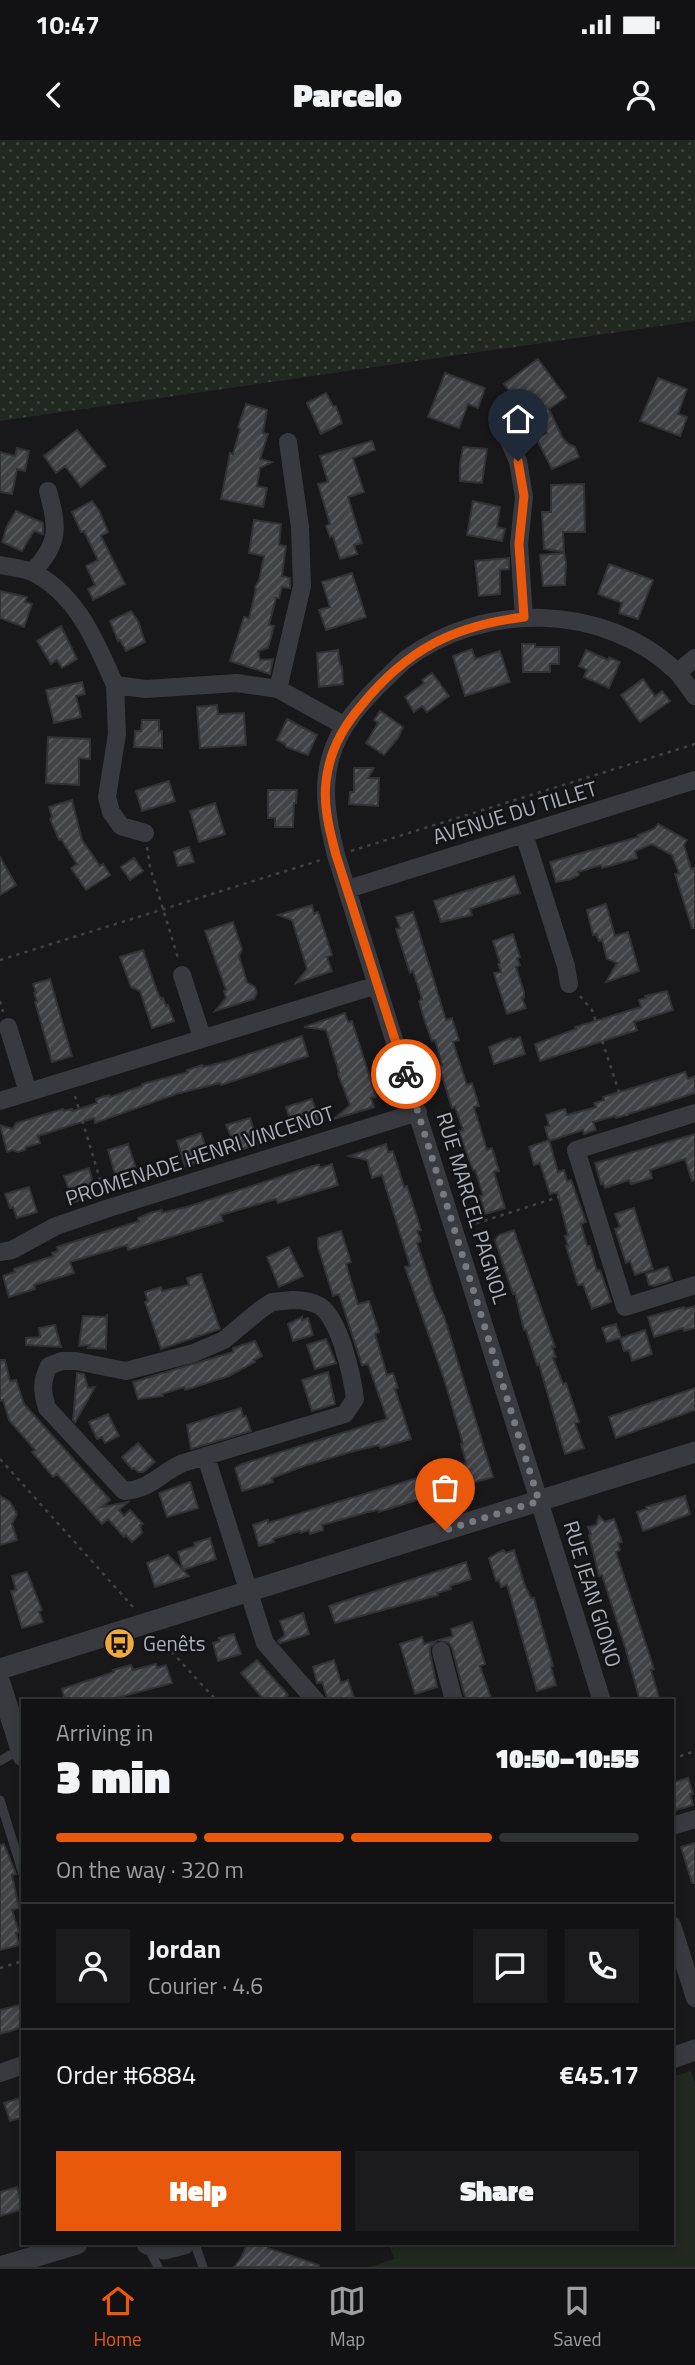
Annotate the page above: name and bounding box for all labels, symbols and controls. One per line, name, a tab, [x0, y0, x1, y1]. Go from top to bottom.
text: 10:47	[35, 5, 100, 44]
text: Parcelo	[293, 71, 402, 119]
icon: back	[35, 76, 73, 114]
icon: person	[622, 76, 660, 114]
pin	[488, 389, 548, 461]
icon: home	[499, 400, 537, 438]
street label: AVENUE DU TILLET	[429, 772, 601, 852]
courier	[371, 1039, 441, 1109]
icon: bike	[387, 1055, 425, 1093]
street label: PROMENADE HENRI VINCENOT	[61, 1096, 338, 1214]
street label: RUE MARCEL PAGNOL	[429, 1108, 517, 1307]
pin	[415, 1458, 475, 1530]
icon: bag	[426, 1469, 464, 1507]
street label: RUE JEAN GIONO	[555, 1516, 630, 1671]
bus stop icon: Genêts	[103, 1627, 137, 1661]
place label: Genêts	[143, 1627, 206, 1659]
text: Arriving in	[56, 1715, 153, 1750]
text: 10:50–10:55	[495, 1739, 639, 1778]
text: 3 min	[56, 1741, 170, 1811]
text: On the way · 320 m	[56, 1852, 244, 1887]
button: person	[56, 1929, 130, 2003]
text: Jordan	[148, 1929, 221, 1968]
button: chat	[473, 1929, 547, 2003]
button: phone	[565, 1929, 639, 2003]
text: Courier · 4.6	[148, 1968, 263, 2003]
text: Order #6884	[56, 2055, 196, 2094]
text: €45.17	[560, 2055, 639, 2094]
button: Help	[56, 2151, 341, 2231]
button: Share	[355, 2151, 639, 2231]
tab: Home	[93, 2282, 142, 2353]
tab: Map	[328, 2282, 366, 2353]
tab: Saved	[553, 2282, 602, 2353]

